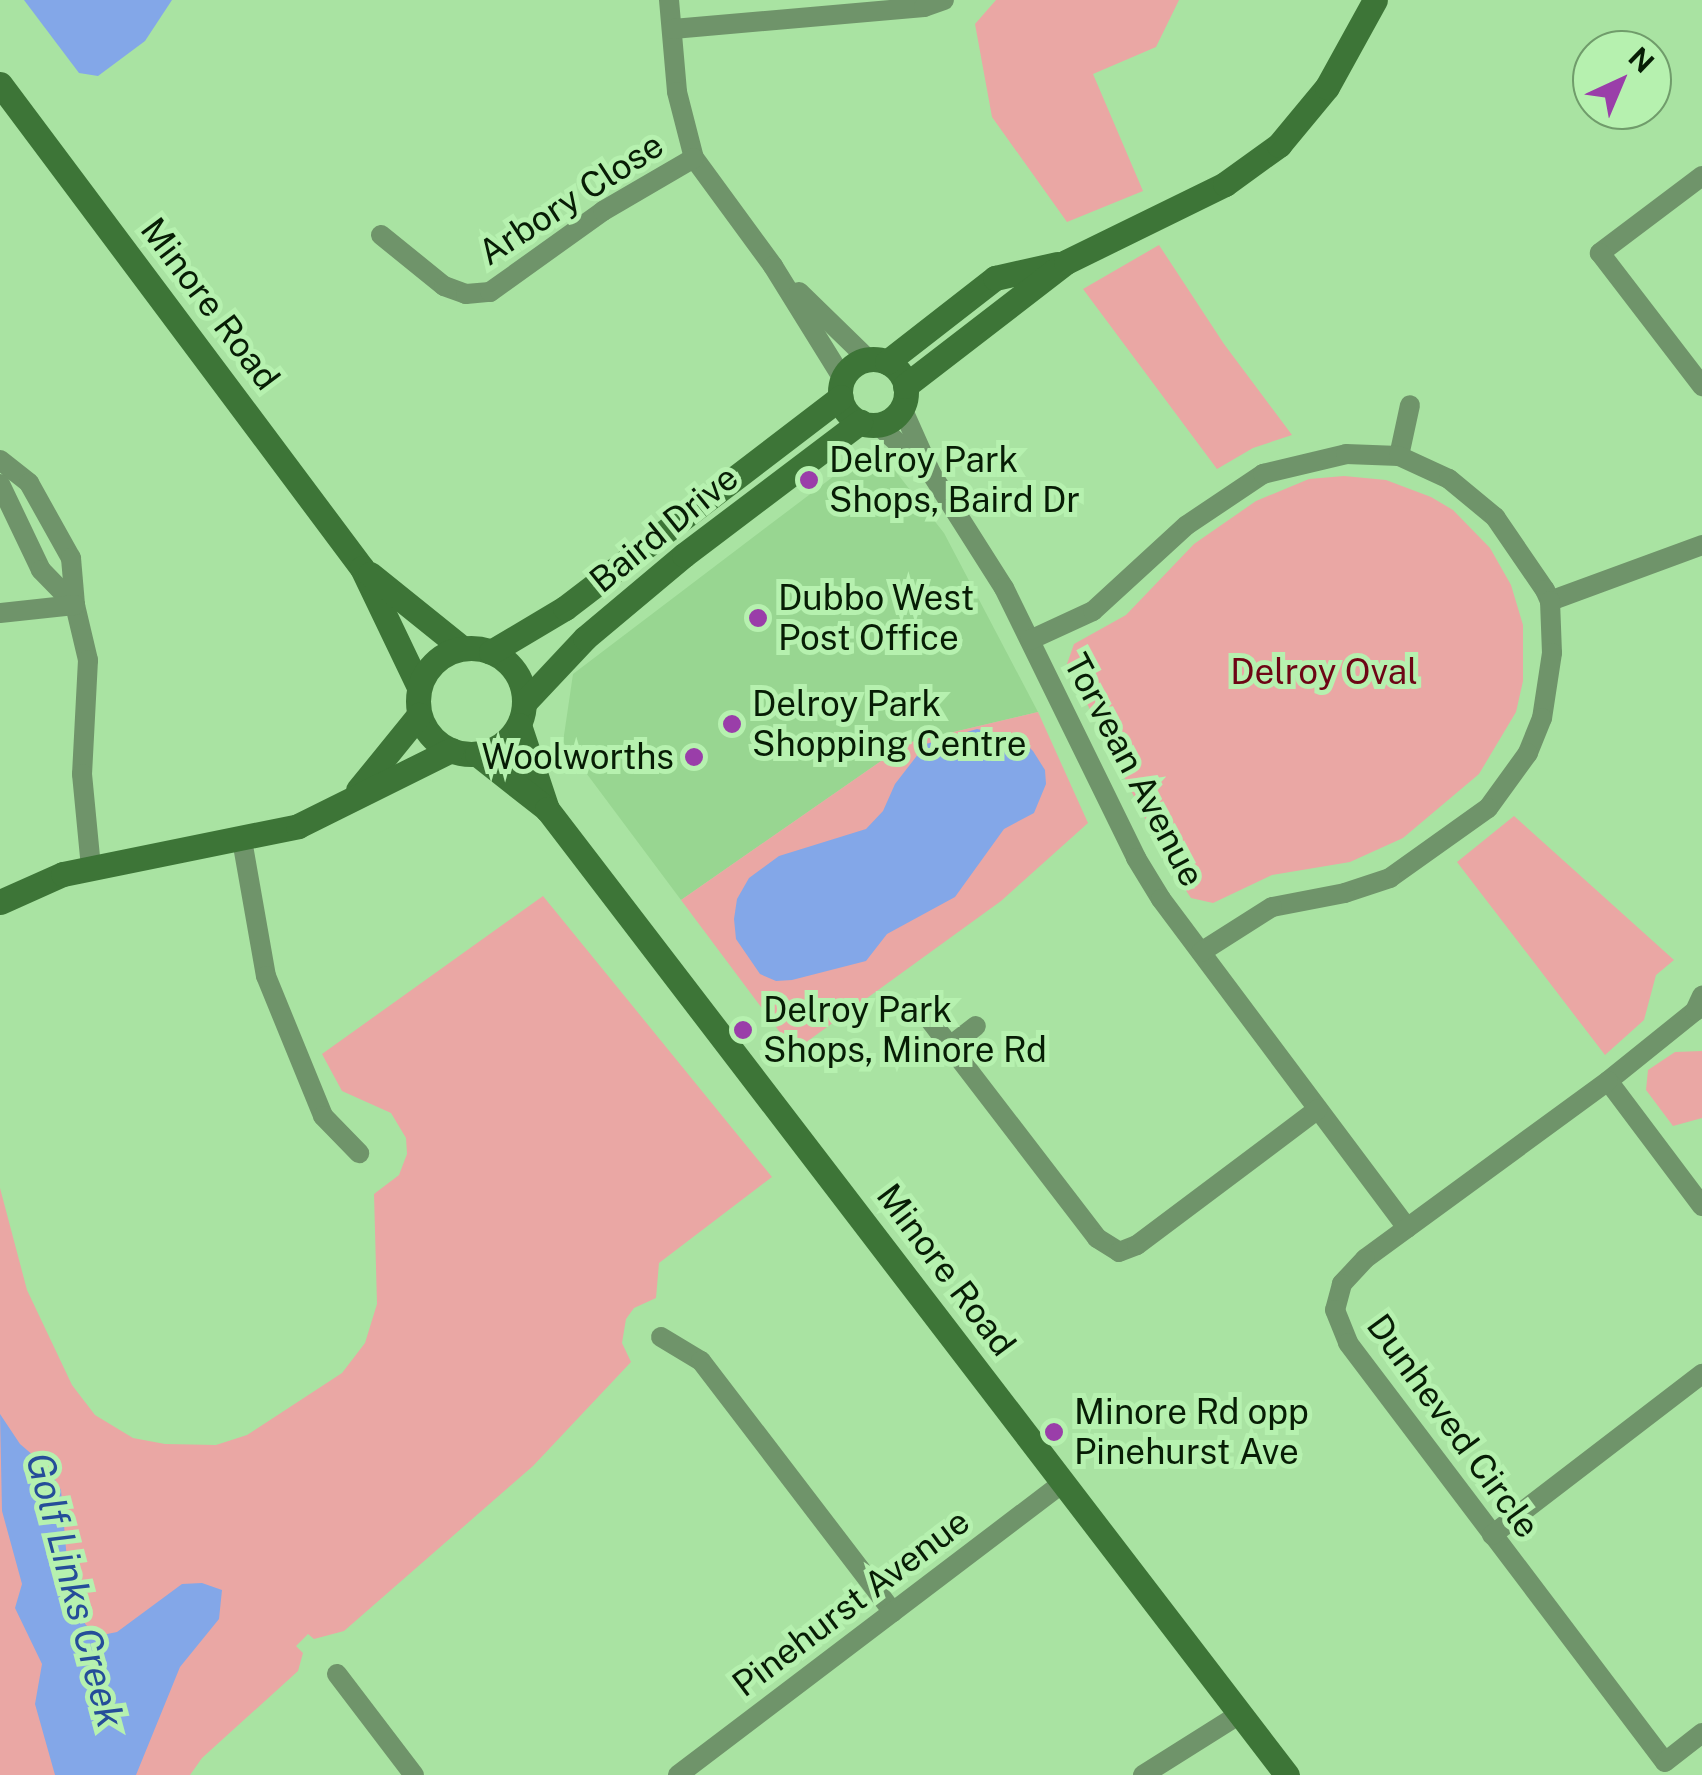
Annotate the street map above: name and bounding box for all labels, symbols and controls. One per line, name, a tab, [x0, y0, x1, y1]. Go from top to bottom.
north arrow	[1572, 30, 1672, 130]
text: N	[1622, 40, 1661, 79]
street label: Arbory Close	[471, 124, 671, 274]
street label: Minore Road	[132, 210, 288, 398]
place label: Delroy Park Shops, Baird Dr	[829, 439, 1080, 521]
street label: Baird Drive	[582, 457, 746, 601]
marker: Delroy Park Shops, Baird Dr	[798, 469, 820, 491]
place label: Dubbo West Post Office	[778, 577, 975, 659]
marker: Dubbo West Post Office	[747, 607, 769, 629]
street label: Torvean Avenue	[1055, 646, 1213, 894]
park label: Delroy Oval	[1230, 651, 1418, 693]
place label: Delroy Park Shopping Centre	[752, 683, 1027, 765]
marker: Delroy Park Shopping Centre	[721, 713, 743, 735]
place label: Woolworths	[481, 736, 674, 778]
marker: Woolworths	[683, 746, 705, 768]
place label: Delroy Park Shops, Minore Rd	[763, 989, 1047, 1071]
marker: Delroy Park Shops, Minore Rd	[732, 1019, 754, 1041]
street label: Minore Road	[868, 1176, 1024, 1364]
street label: Dunheved Circle	[1358, 1306, 1548, 1546]
place label: Minore Rd opp Pinehurst Ave	[1074, 1391, 1310, 1473]
marker: Minore Rd opp Pinehurst Ave	[1043, 1421, 1065, 1443]
water label: Golf Links Creek	[16, 1448, 134, 1732]
street label: Pinehurst Avenue	[725, 1500, 977, 1706]

